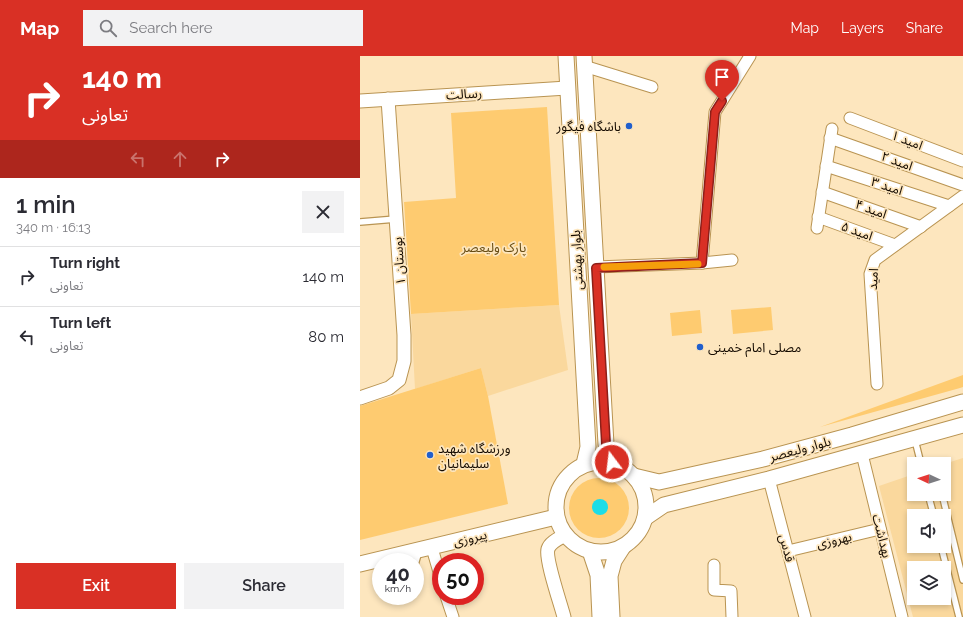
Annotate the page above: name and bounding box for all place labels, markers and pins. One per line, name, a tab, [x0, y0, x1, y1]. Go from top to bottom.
pin	[705, 60, 739, 101]
place label: باشگاه فیگور	[555, 119, 621, 134]
marker: باشگاه فیگور	[624, 121, 634, 131]
place label: مصلی امام خمینی	[708, 340, 801, 357]
marker: مصلی امام خمینی	[695, 342, 705, 352]
place label: ورزشگاه شهید سلیمانیان	[438, 441, 511, 472]
marker: ورزشگاه شهید سلیمانیان	[425, 450, 435, 460]

